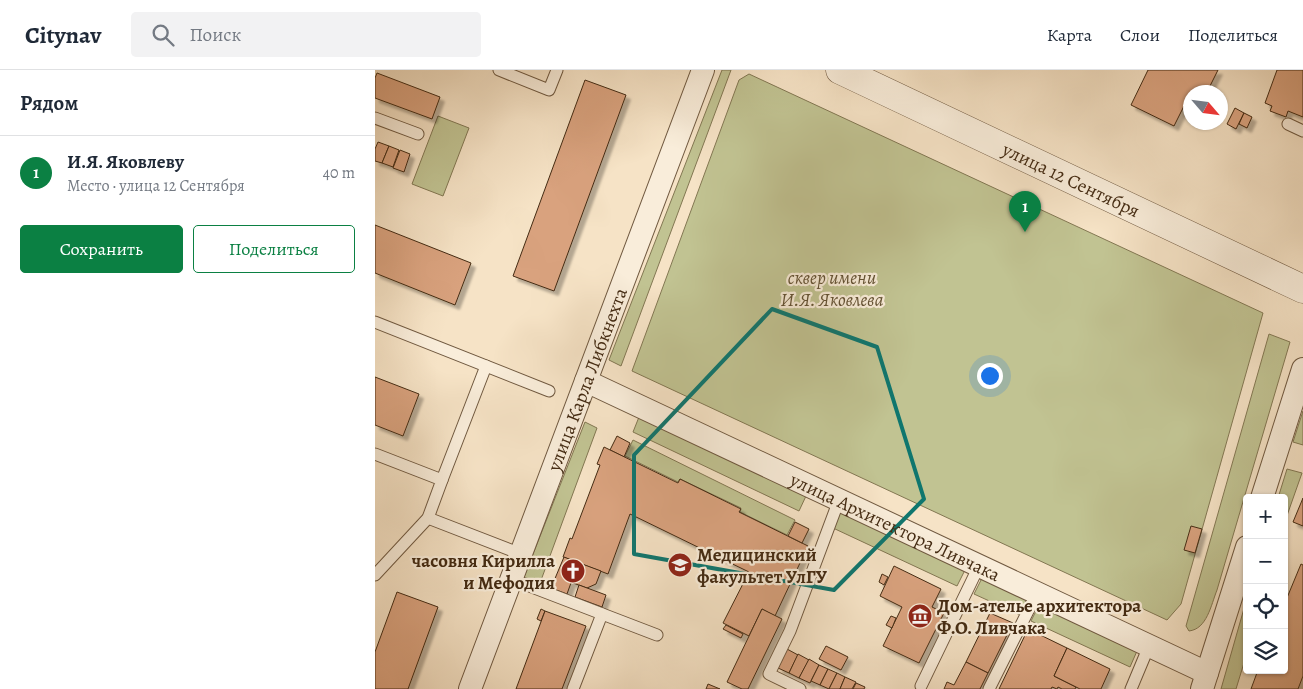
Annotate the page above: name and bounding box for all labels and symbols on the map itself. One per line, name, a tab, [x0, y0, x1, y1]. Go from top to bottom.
north arrow	[1183, 85, 1228, 130]
street label: улица 12 Сентября	[999, 137, 1143, 221]
pin: 1	[1009, 191, 1041, 232]
park label: сквер имени И.Я. Яковлева	[780, 265, 884, 313]
street label: улица Карла Либкнехта	[541, 284, 634, 476]
your location	[977, 363, 1003, 389]
street label: улица Архитектора Ливчака	[785, 466, 1005, 588]
place label: Медицинский факультет УлГУ	[697, 542, 828, 590]
place label: часовня Кирилла и Мефодия	[412, 548, 556, 596]
school or university icon: Медицинский факультет УлГУ	[667, 552, 693, 578]
church icon: часовня Кирилла и Мефодия	[560, 558, 586, 584]
place label: Дом-ателье архитектора Ф.О. Ливчака	[937, 593, 1142, 641]
museum icon: Дом-ателье архитектора Ф.О. Ливчака	[907, 603, 933, 629]

